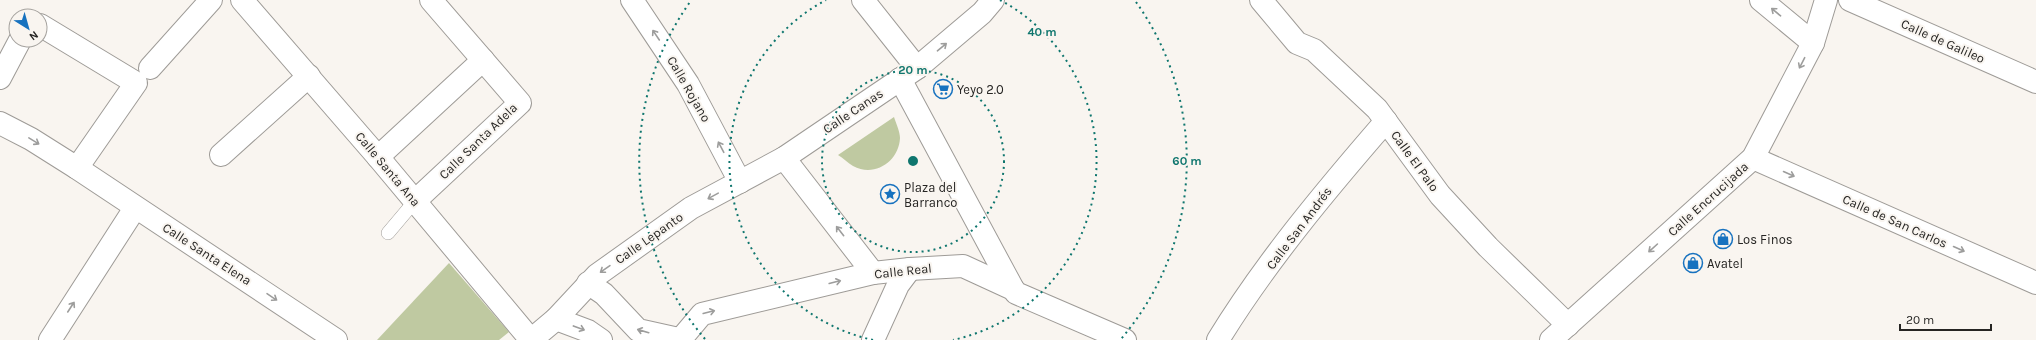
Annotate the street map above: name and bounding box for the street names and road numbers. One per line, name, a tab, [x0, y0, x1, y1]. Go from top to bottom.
street label: Calle de Galileo	[1899, 16, 1987, 66]
street label: Calle Rojano	[664, 53, 714, 125]
street label: Calle Canas	[820, 85, 886, 137]
street label: Calle Santa Adela	[436, 100, 520, 182]
street label: Calle El Palo	[1388, 128, 1442, 194]
street label: Calle Santa Ana	[352, 129, 424, 209]
street label: Calle Encrucijada	[1665, 159, 1751, 239]
street label: Calle San Andrés	[1263, 184, 1335, 272]
street label: Calle de San Carlos	[1840, 191, 1950, 251]
street label: Calle Lepanto	[612, 209, 686, 267]
street label: Calle Santa Elena	[160, 220, 254, 288]
street label: Calle Real	[874, 261, 932, 281]

